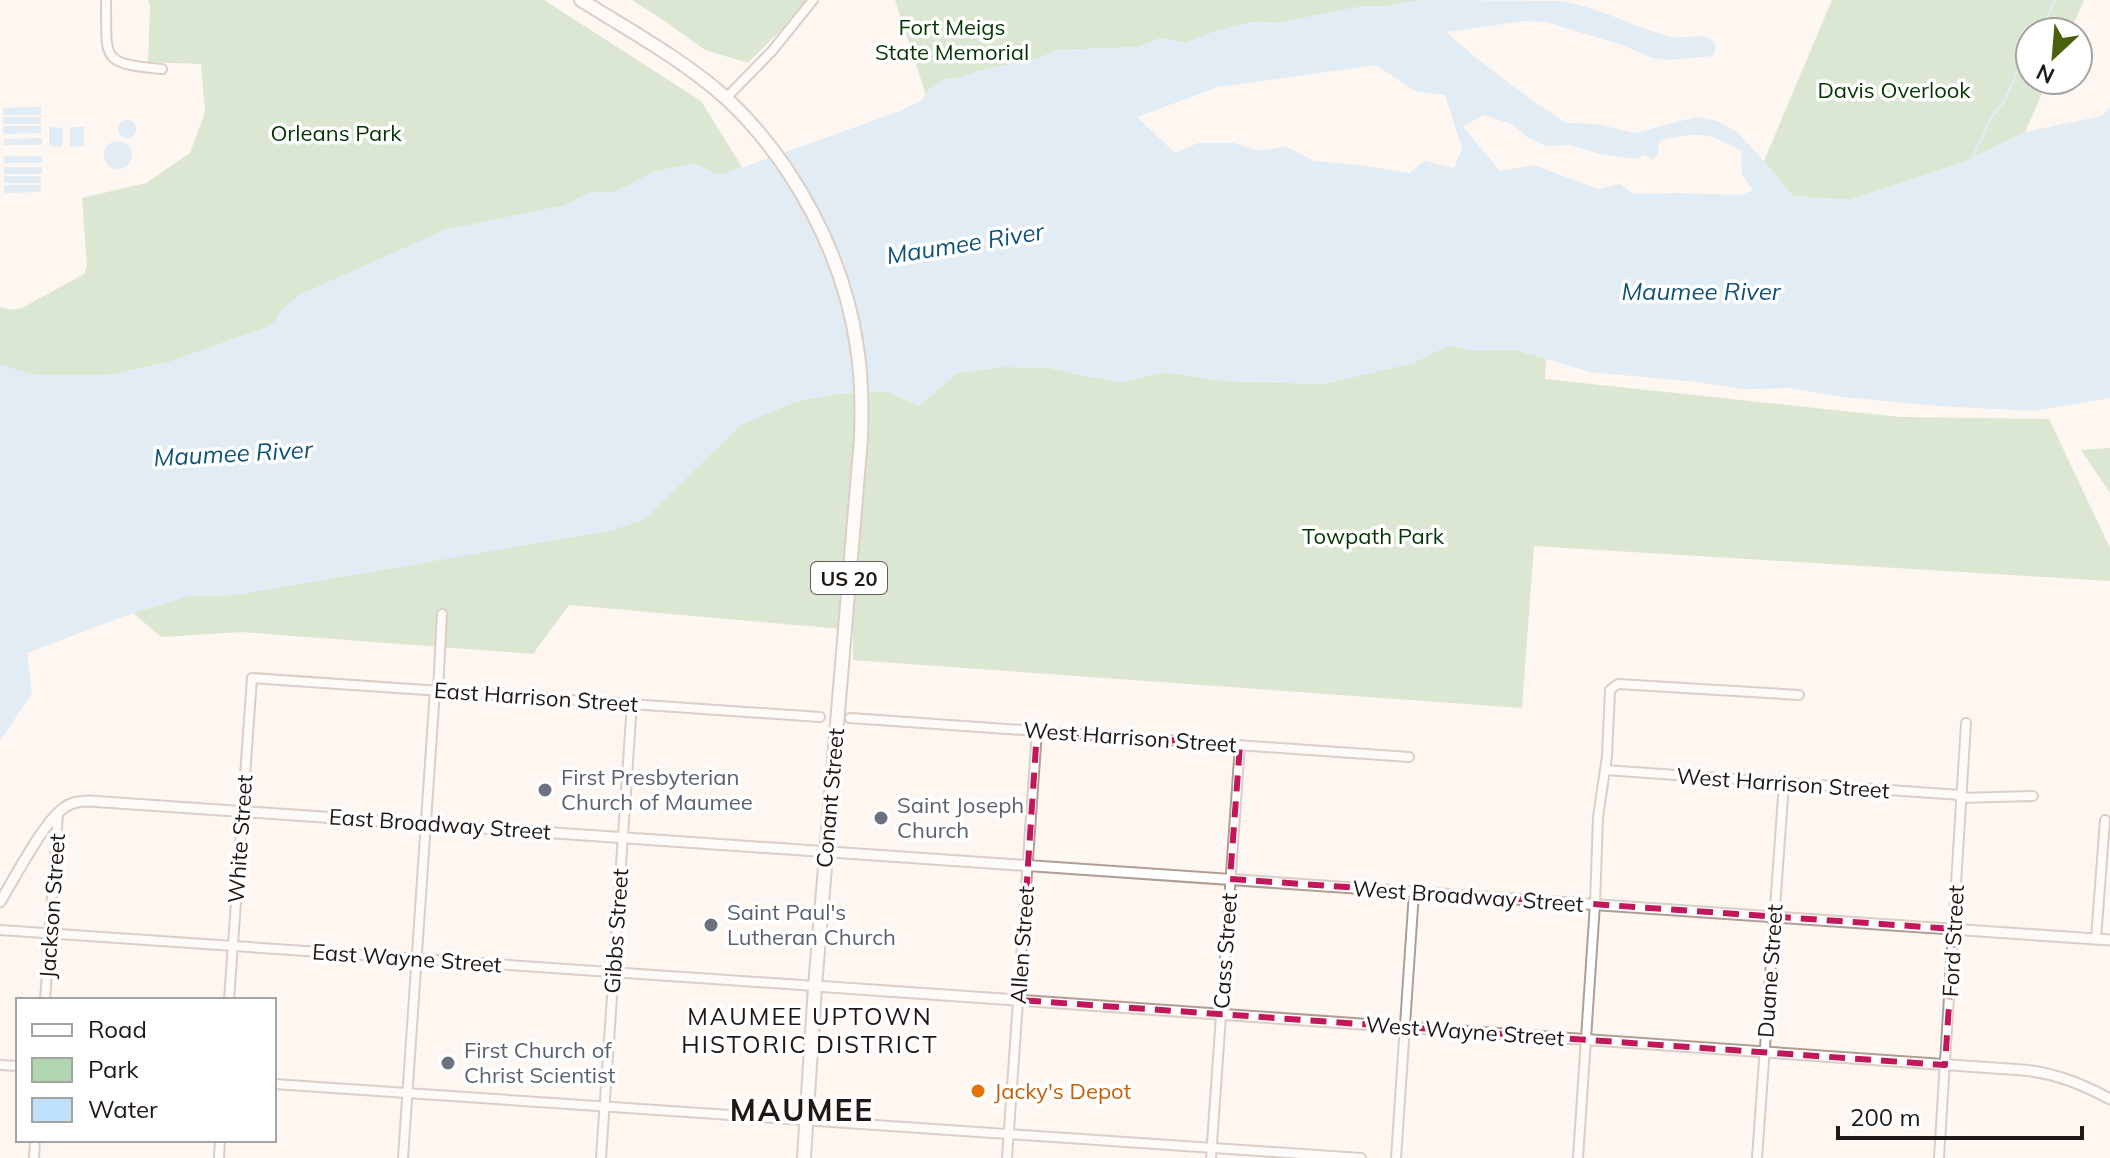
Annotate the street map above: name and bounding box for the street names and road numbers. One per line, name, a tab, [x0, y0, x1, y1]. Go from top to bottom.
road number: US 20	[811, 562, 887, 594]
street label: East Harrison Street	[433, 676, 639, 718]
street label: West Harrison Street	[1022, 716, 1238, 758]
street label: Conant Street	[810, 727, 850, 869]
street label: West Harrison Street	[1675, 762, 1891, 804]
street label: White Street	[222, 774, 258, 904]
street label: East Broadway Street	[328, 802, 552, 846]
street label: Jackson Street	[33, 832, 71, 980]
street label: Gibbs Street	[598, 867, 634, 994]
street label: West Broadway Street	[1352, 874, 1585, 918]
street label: Ford Street	[1936, 884, 1970, 998]
street label: Allen Street	[1004, 885, 1040, 1005]
street label: Cass Street	[1207, 892, 1243, 1010]
street label: Duane Street	[1751, 903, 1789, 1039]
street label: East Wayne Street	[311, 937, 503, 979]
street label: West Wayne Street	[1365, 1010, 1565, 1052]

